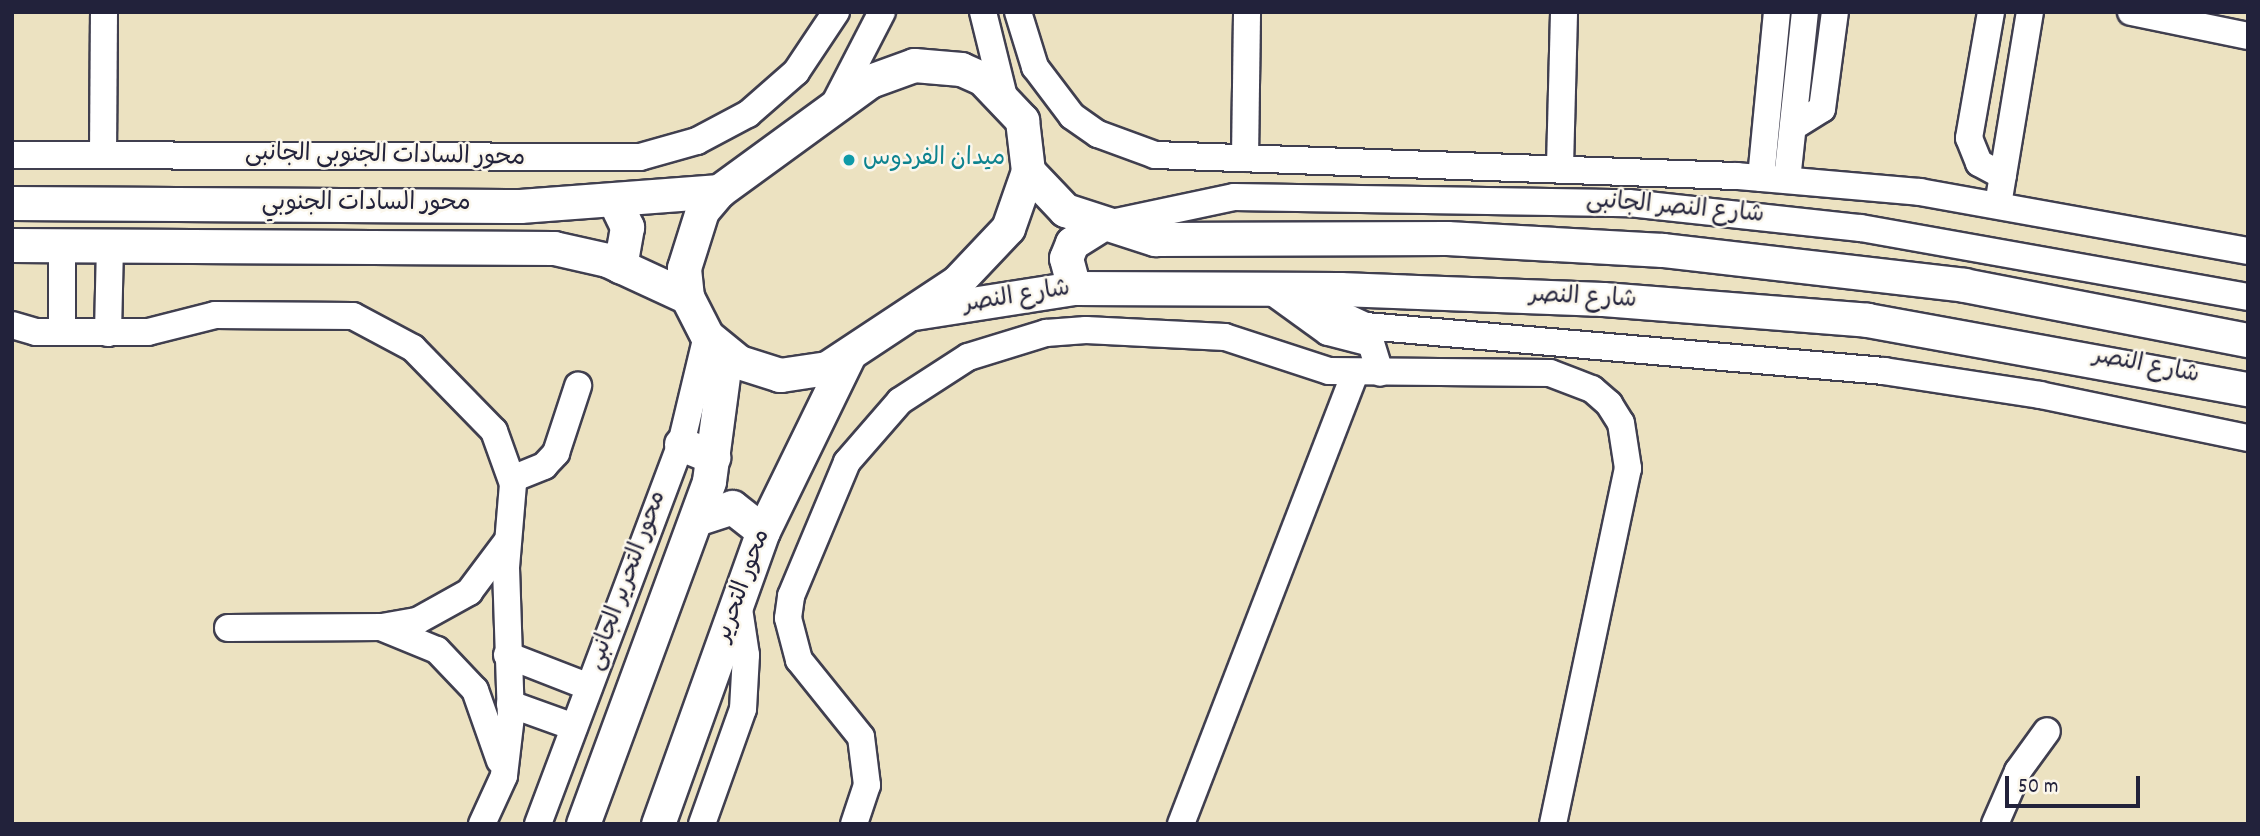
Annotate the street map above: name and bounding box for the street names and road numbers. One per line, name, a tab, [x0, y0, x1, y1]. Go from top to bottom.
street label: محور السادات الجنوبى الجانبى	[245, 140, 525, 174]
street label: شارع النصر الجانبى	[1585, 187, 1765, 231]
street label: محور السادات الجنوبي	[261, 191, 471, 219]
street label: شارع النصر	[962, 275, 1072, 321]
street label: شارع النصر	[1529, 282, 1637, 316]
street label: شارع النصر	[2091, 343, 2201, 391]
street label: محور التحرير الجانبى	[582, 487, 674, 675]
street label: محور التحرير	[710, 526, 778, 646]

